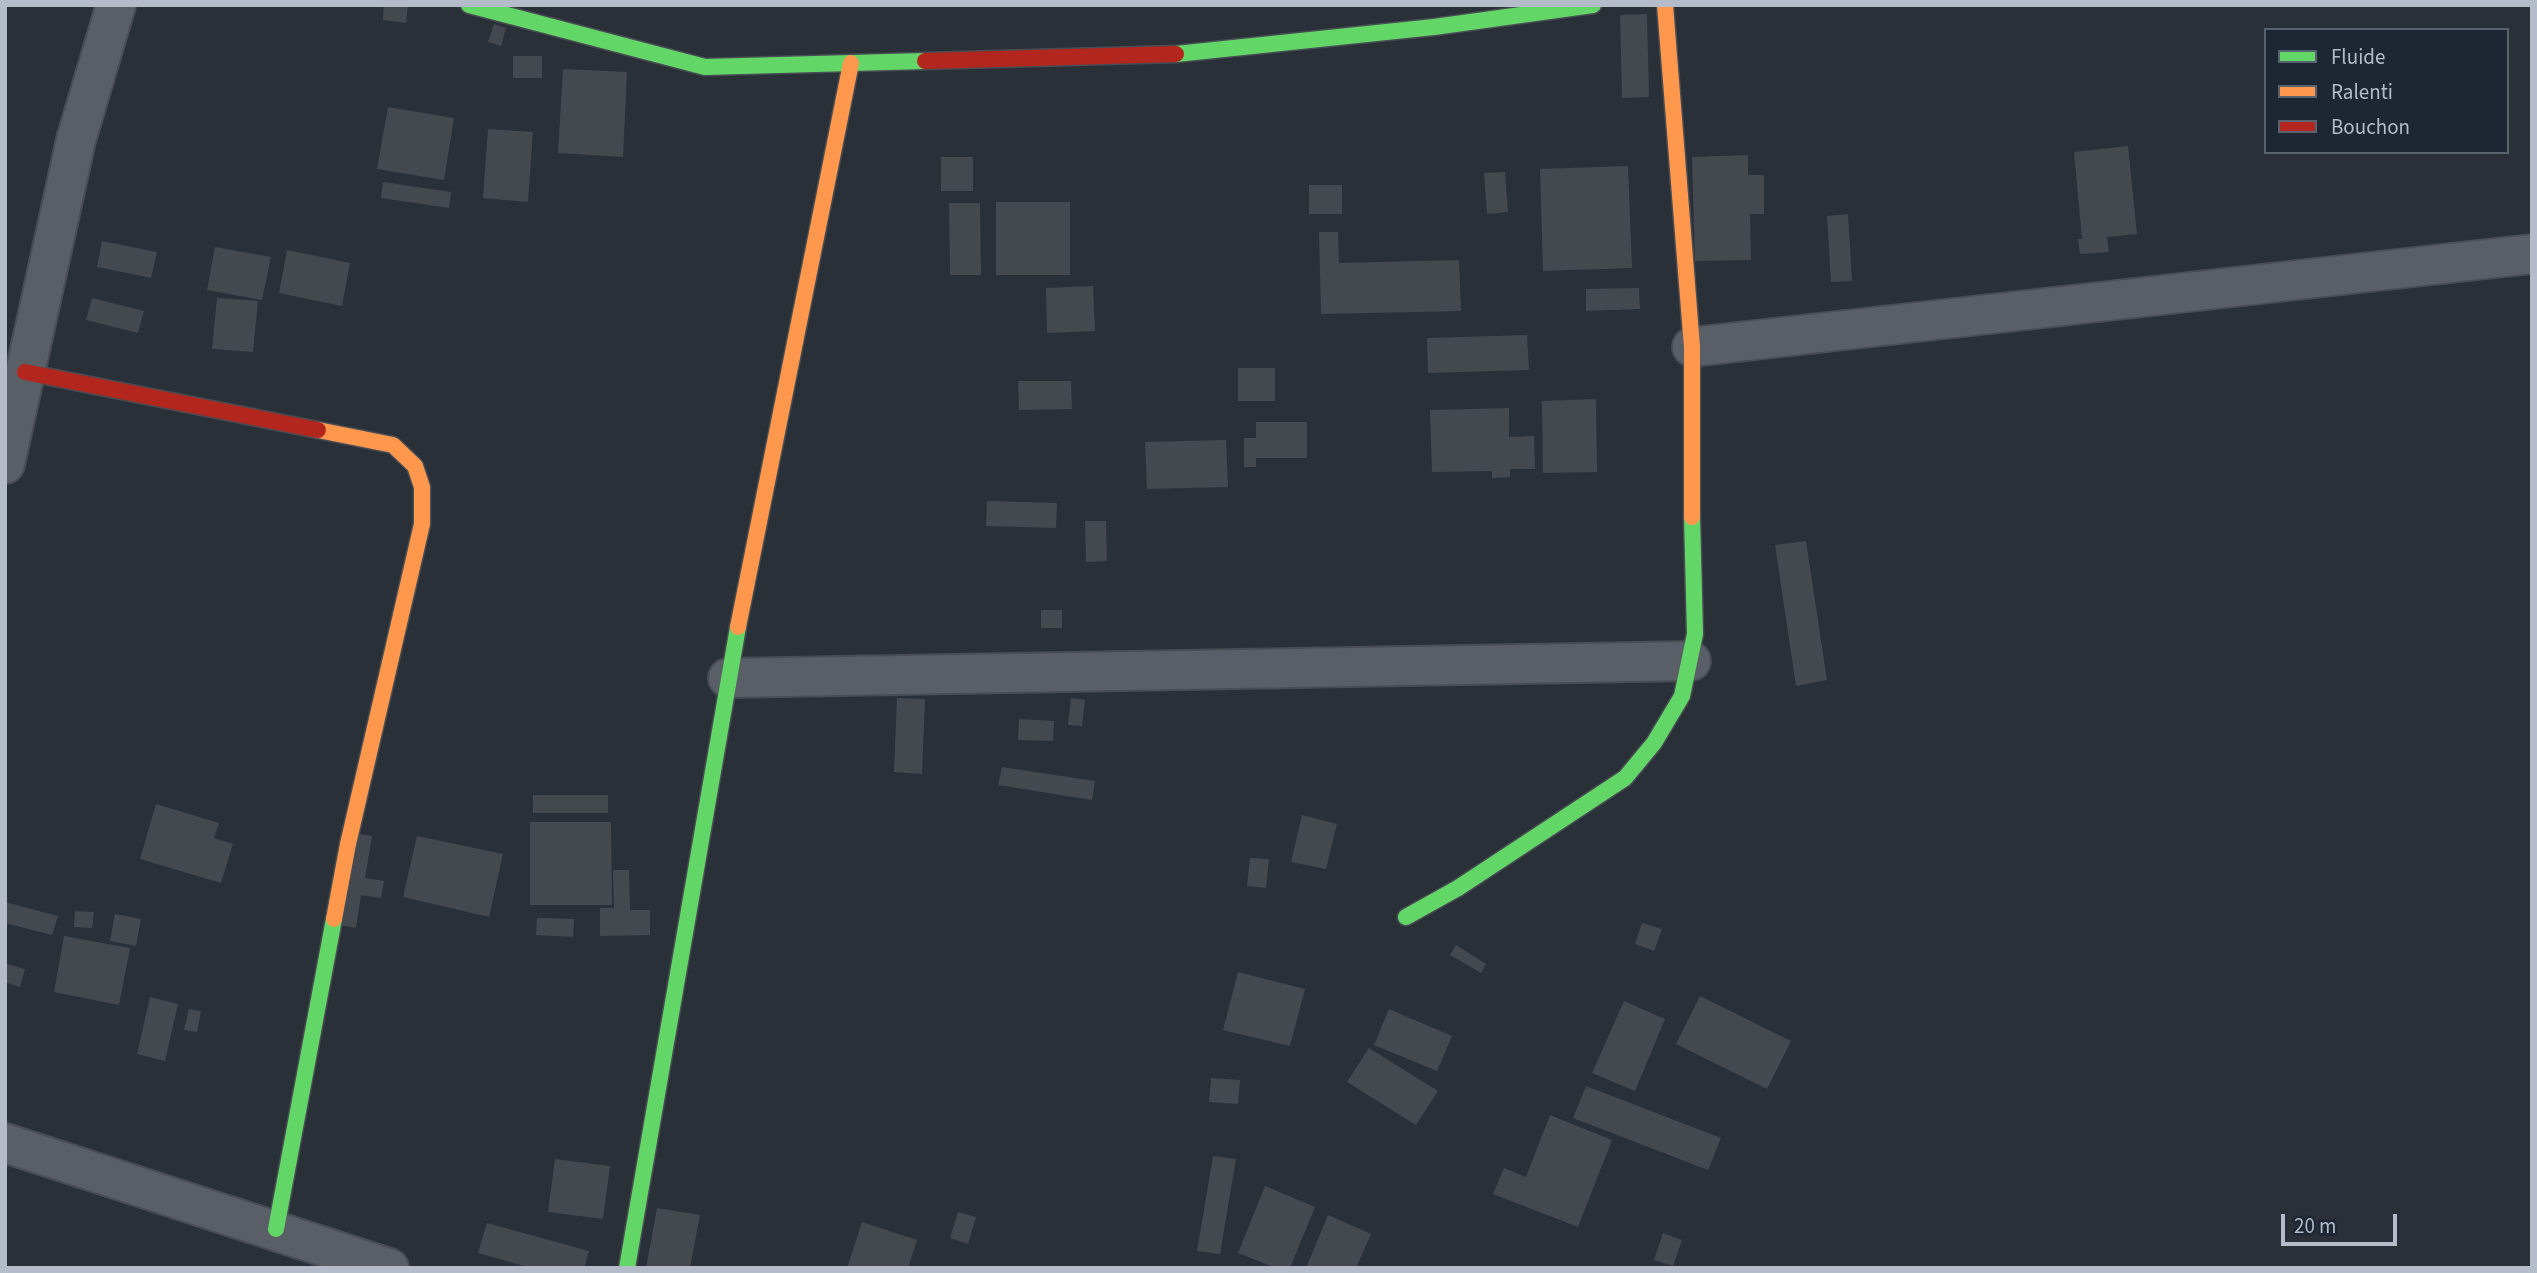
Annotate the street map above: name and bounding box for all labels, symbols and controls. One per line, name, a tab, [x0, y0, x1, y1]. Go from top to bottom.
legend	[2264, 28, 2509, 154]
text: Fluide	[2331, 42, 2385, 72]
text: Ralenti	[2331, 77, 2393, 107]
text: Bouchon	[2331, 112, 2410, 142]
scale bar	[2285, 1200, 2400, 1244]
text: 20 m	[2294, 1211, 2336, 1241]

